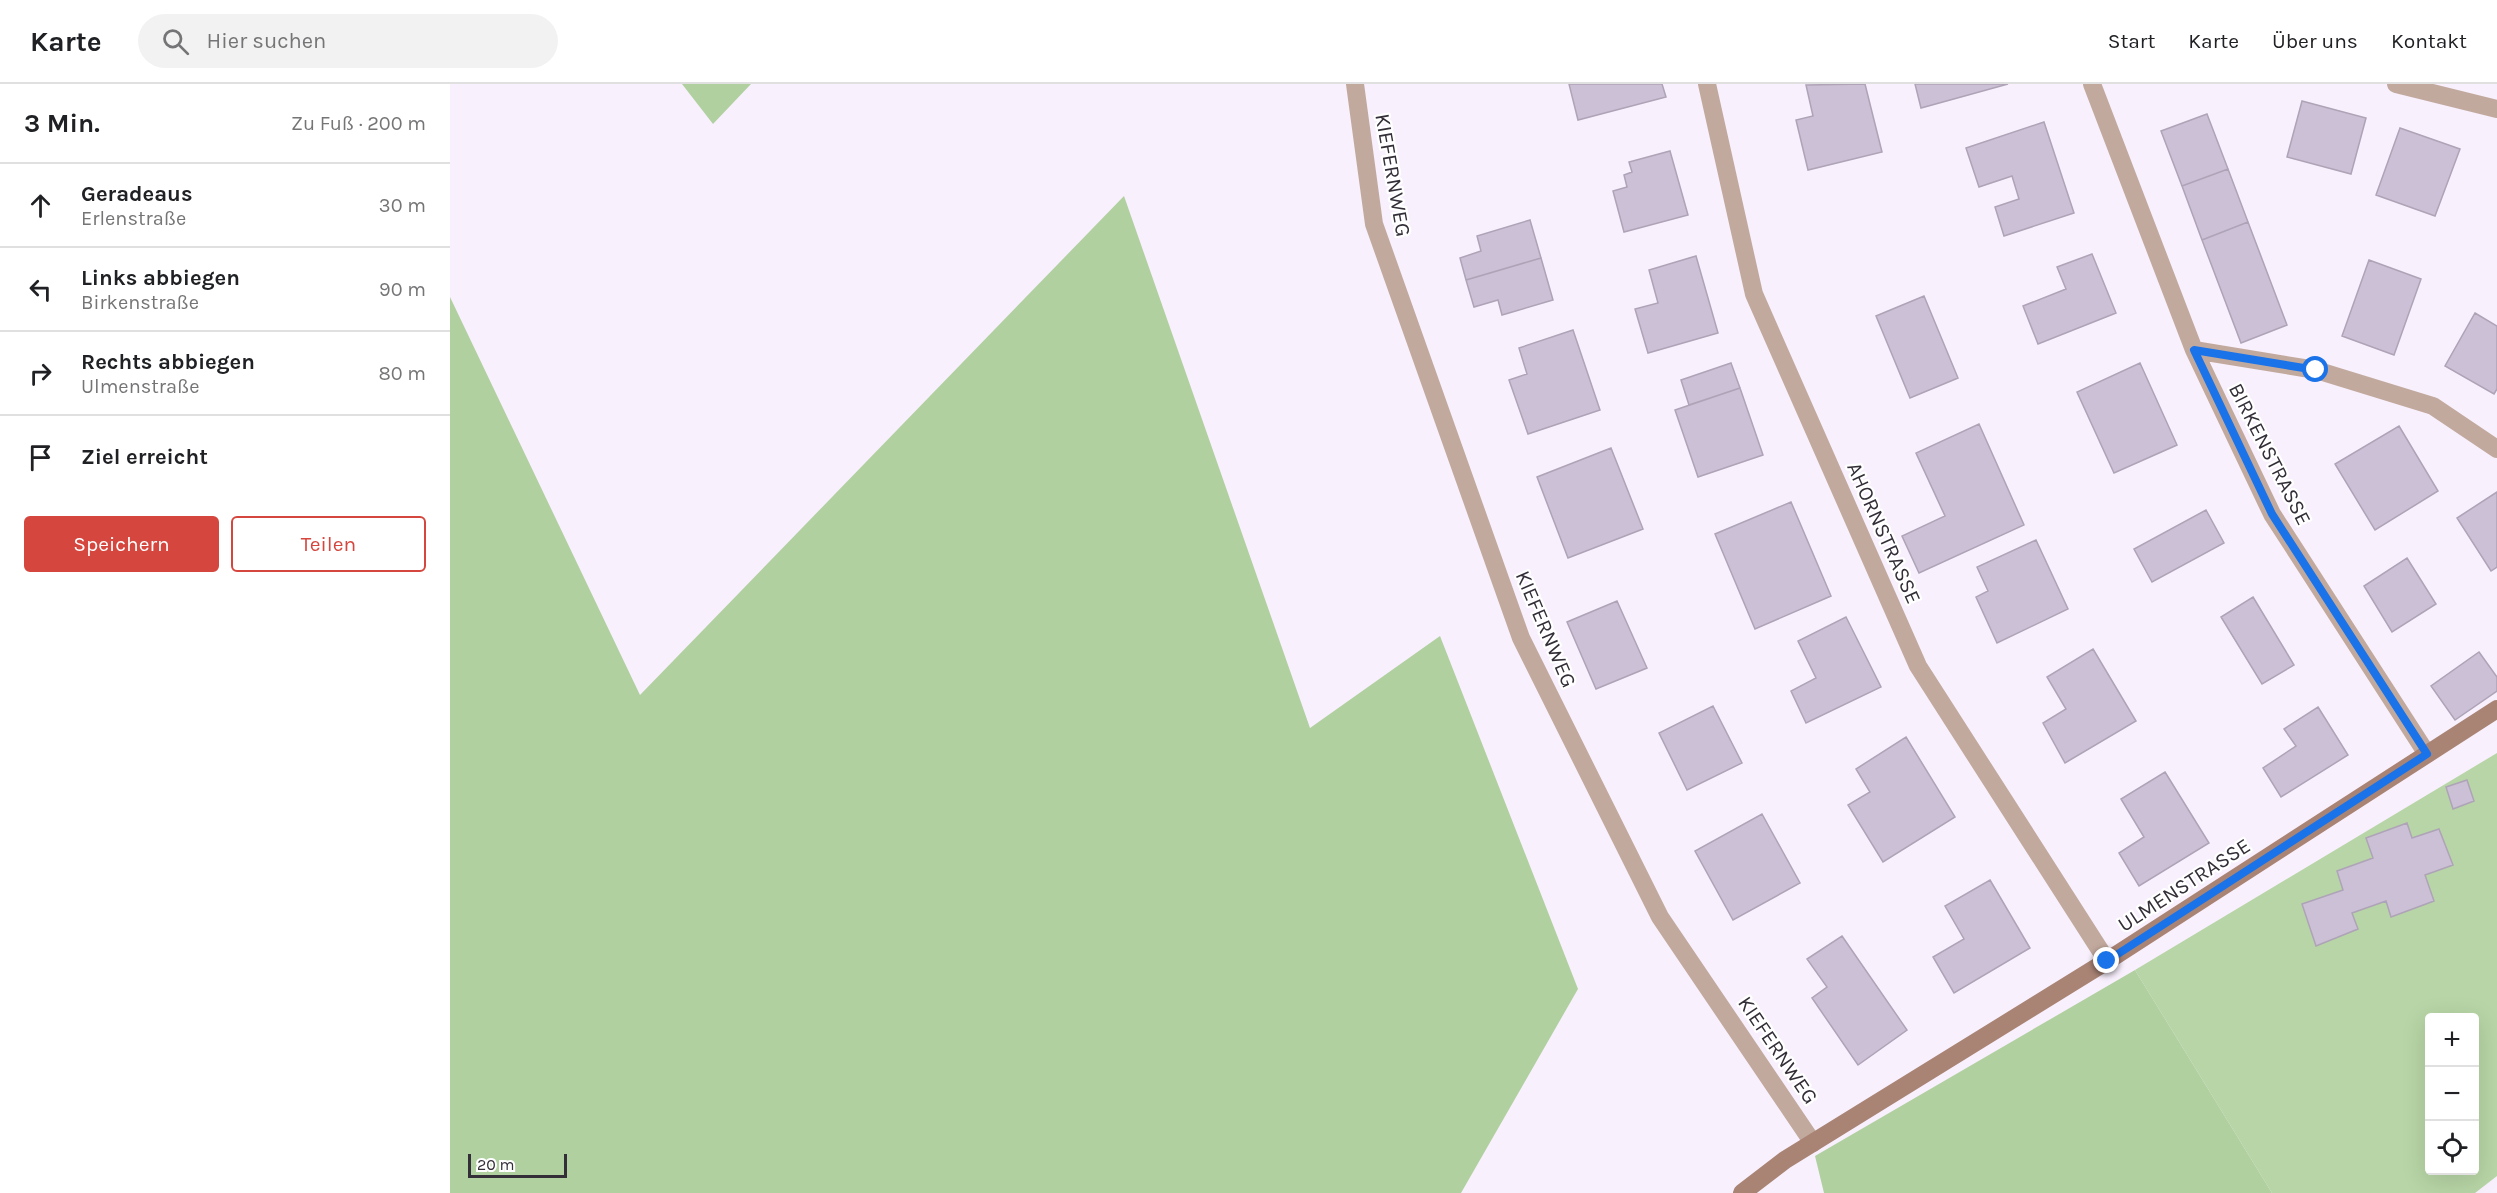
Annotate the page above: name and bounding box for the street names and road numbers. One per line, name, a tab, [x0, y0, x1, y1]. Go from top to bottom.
street label: KIEFERNWEG	[1370, 112, 1416, 238]
street label: BIRKENSTRASSE	[2224, 379, 2316, 529]
street label: AHORNSTRASSE	[1842, 459, 1926, 607]
street label: KIEFERNWEG	[1511, 567, 1581, 691]
street label: ULMENSTRASSE	[2113, 833, 2255, 937]
street label: KIEFERNWEG	[1733, 992, 1823, 1108]

